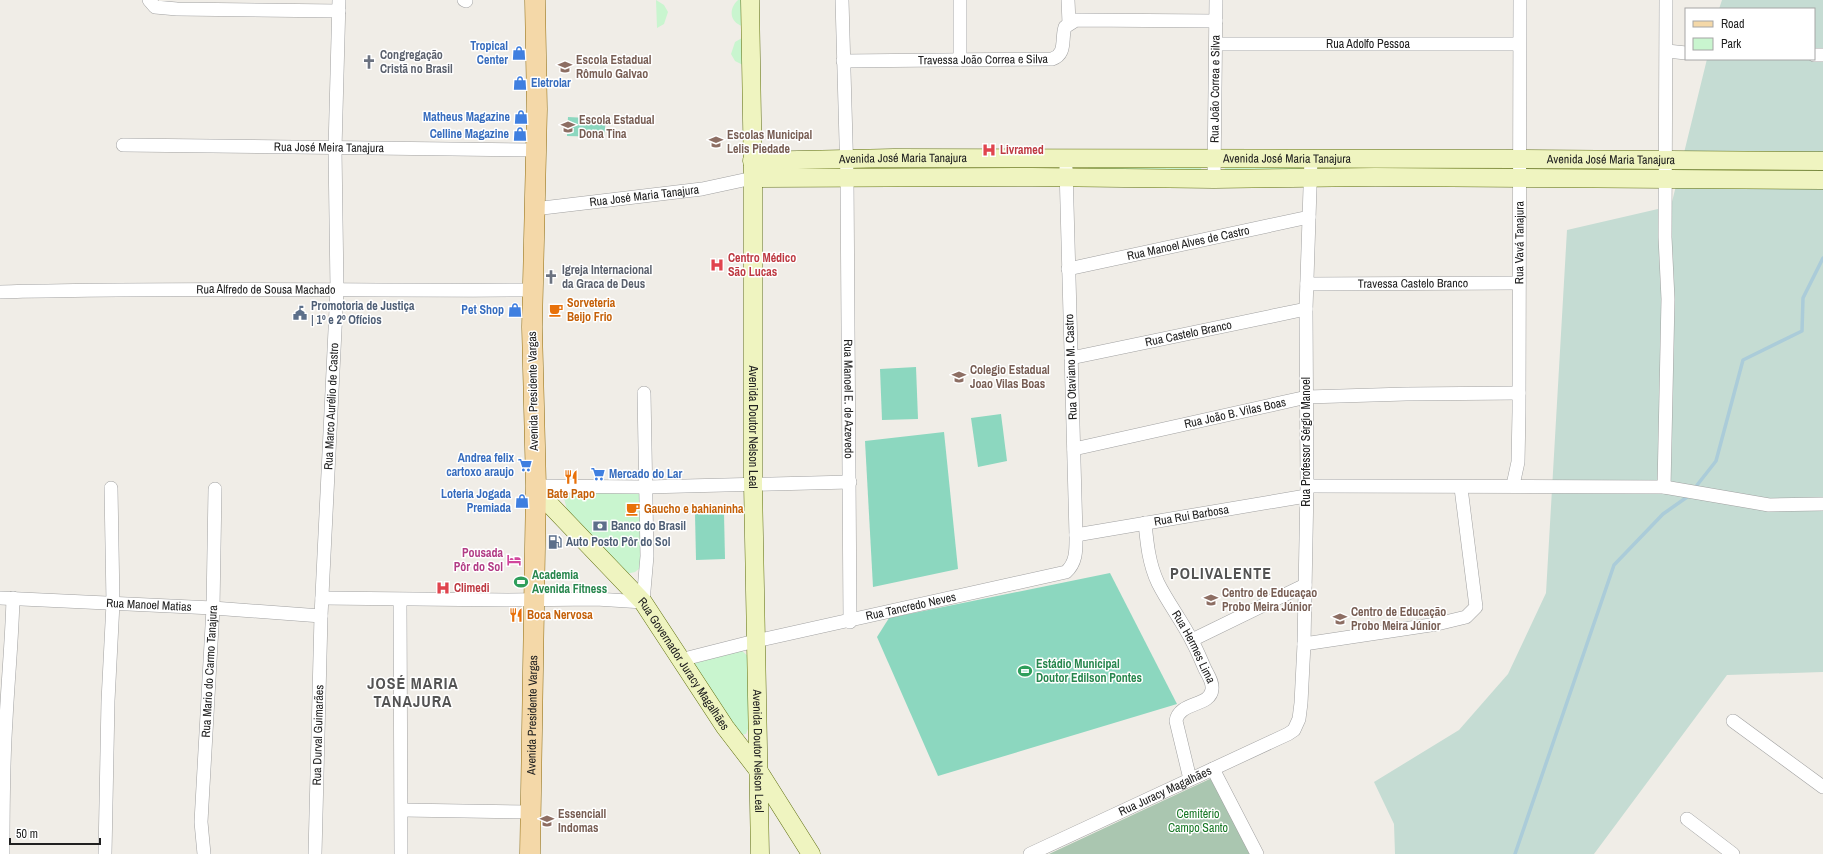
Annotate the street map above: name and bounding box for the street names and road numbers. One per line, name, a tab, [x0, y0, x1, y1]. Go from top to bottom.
street label: Rua João Correa e Silva	[1206, 34, 1224, 143]
street label: Rua Adolfo Pessoa	[1326, 36, 1410, 52]
street label: Travessa João Correa e Silva	[918, 51, 1049, 68]
street label: Rua José Meira Tanajura	[274, 139, 385, 156]
street label: Avenida José Maria Tanajura	[838, 150, 968, 167]
street label: Avenida José Maria Tanajura	[1222, 151, 1352, 167]
street label: Avenida José Maria Tanajura	[1546, 151, 1676, 168]
street label: Rua José Maria Tanajura	[589, 181, 700, 210]
street label: Rua Vavá Tanajura	[1511, 200, 1528, 284]
street label: Rua Manoel Alves de Castro	[1125, 222, 1251, 264]
street label: Travessa Castelo Branco	[1358, 275, 1468, 292]
street label: Rua Alfredo de Sousa Machado	[196, 281, 336, 298]
street label: Rua Otaviano M. Castro	[1061, 314, 1081, 420]
street label: Rua Castelo Branco	[1144, 317, 1233, 350]
street label: Avenida Presidente Vargas	[524, 331, 542, 452]
street label: Rua Manoel E. de Azevedo	[840, 339, 857, 459]
street label: Rua Marco Aurélio de Castro	[320, 342, 342, 470]
street label: Avenida Doutor Nelson Leal	[745, 364, 761, 489]
street label: Rua Professor Sérgio Manoel	[1298, 377, 1314, 507]
street label: Rua João B. Vilas Boas	[1183, 394, 1288, 432]
street label: Rua Rui Barbosa	[1153, 501, 1230, 530]
street label: Rua Tancredo Neves	[864, 589, 958, 624]
street label: Rua Governador Juracy Magalhães	[635, 594, 733, 733]
street label: Rua Manoel Matias	[106, 595, 192, 615]
street label: Rua Mario do Carmo Tanajura	[198, 604, 221, 738]
street label: Rua Hermes Lima	[1168, 607, 1219, 686]
street label: Avenida Presidente Vargas	[523, 655, 541, 776]
street label: Rua Durval Guimarães	[309, 684, 327, 786]
street label: Avenida Doutor Nelson Leal	[749, 688, 767, 813]
street label: Rua Juracy Magalhães	[1116, 763, 1214, 820]

